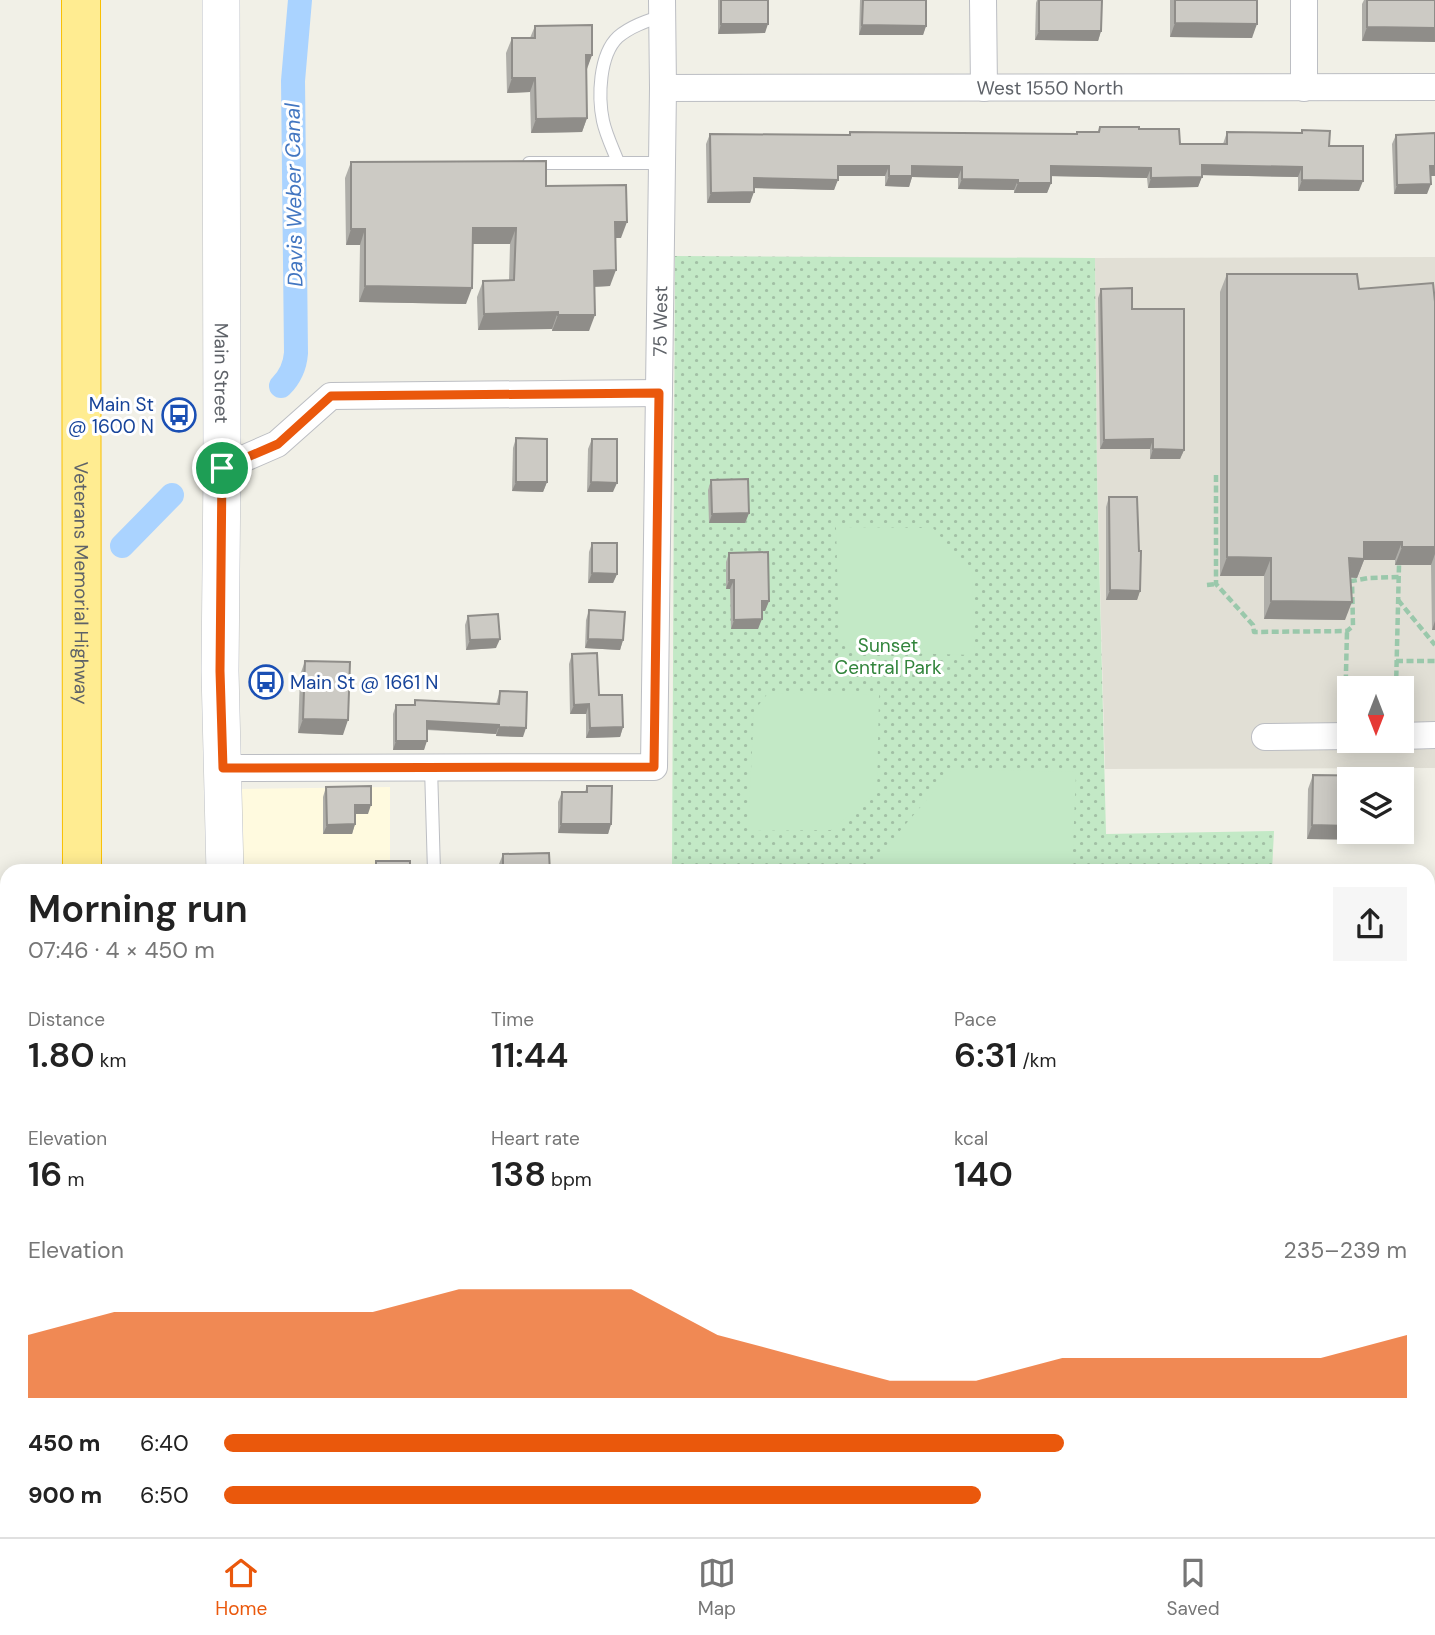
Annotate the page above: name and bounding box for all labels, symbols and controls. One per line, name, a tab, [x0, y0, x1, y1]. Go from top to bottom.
street label: West 1550 North	[977, 75, 1123, 101]
water label: Davis Weber Canal	[278, 103, 310, 287]
street label: 75 West	[647, 285, 673, 357]
street label: Main Street	[209, 323, 234, 423]
place label: Main St @ 1600 N	[68, 392, 154, 439]
bus stop icon: Main St @ 1600 N	[160, 396, 198, 434]
pin	[192, 438, 252, 498]
icon: arrive	[203, 449, 241, 487]
street label: Veterans Memorial Highway	[69, 462, 94, 705]
park label: Sunset Central Park	[835, 633, 942, 680]
bus stop icon: Main St @ 1661 N	[247, 663, 285, 701]
place label: Main St @ 1661 N	[290, 670, 438, 695]
north arrow	[1337, 676, 1414, 752]
map controls	[1337, 676, 1414, 844]
button: layers	[1337, 767, 1414, 844]
text: Morning run	[28, 884, 248, 934]
button: share	[1333, 887, 1407, 961]
text: 07:46 · 4 × 450 m	[28, 935, 215, 965]
text: Distance	[28, 1007, 105, 1032]
text: Time	[491, 1007, 534, 1032]
text: Pace	[954, 1007, 997, 1032]
text: 1.80	[28, 1032, 95, 1078]
text: 11:44	[491, 1032, 568, 1078]
text: 6:31	[954, 1032, 1017, 1078]
text: km	[95, 1048, 126, 1073]
text: /km	[1017, 1048, 1056, 1073]
text: Elevation	[28, 1126, 107, 1151]
text: Heart rate	[491, 1126, 580, 1151]
text: kcal	[954, 1126, 988, 1151]
text: 16	[28, 1151, 62, 1197]
text: 138	[491, 1151, 546, 1197]
text: 140	[954, 1151, 1013, 1197]
text: m	[62, 1167, 84, 1192]
text: bpm	[546, 1167, 592, 1192]
text: Elevation	[28, 1235, 124, 1265]
text: 235–239 m	[1284, 1235, 1407, 1265]
text: 450 m	[28, 1428, 101, 1458]
text: 6:40	[140, 1428, 189, 1458]
text: 900 m	[28, 1480, 102, 1510]
text: 6:50	[140, 1480, 189, 1510]
tab: Home	[215, 1554, 267, 1621]
tab: Map	[698, 1554, 736, 1621]
tab: Saved	[1166, 1554, 1220, 1621]

